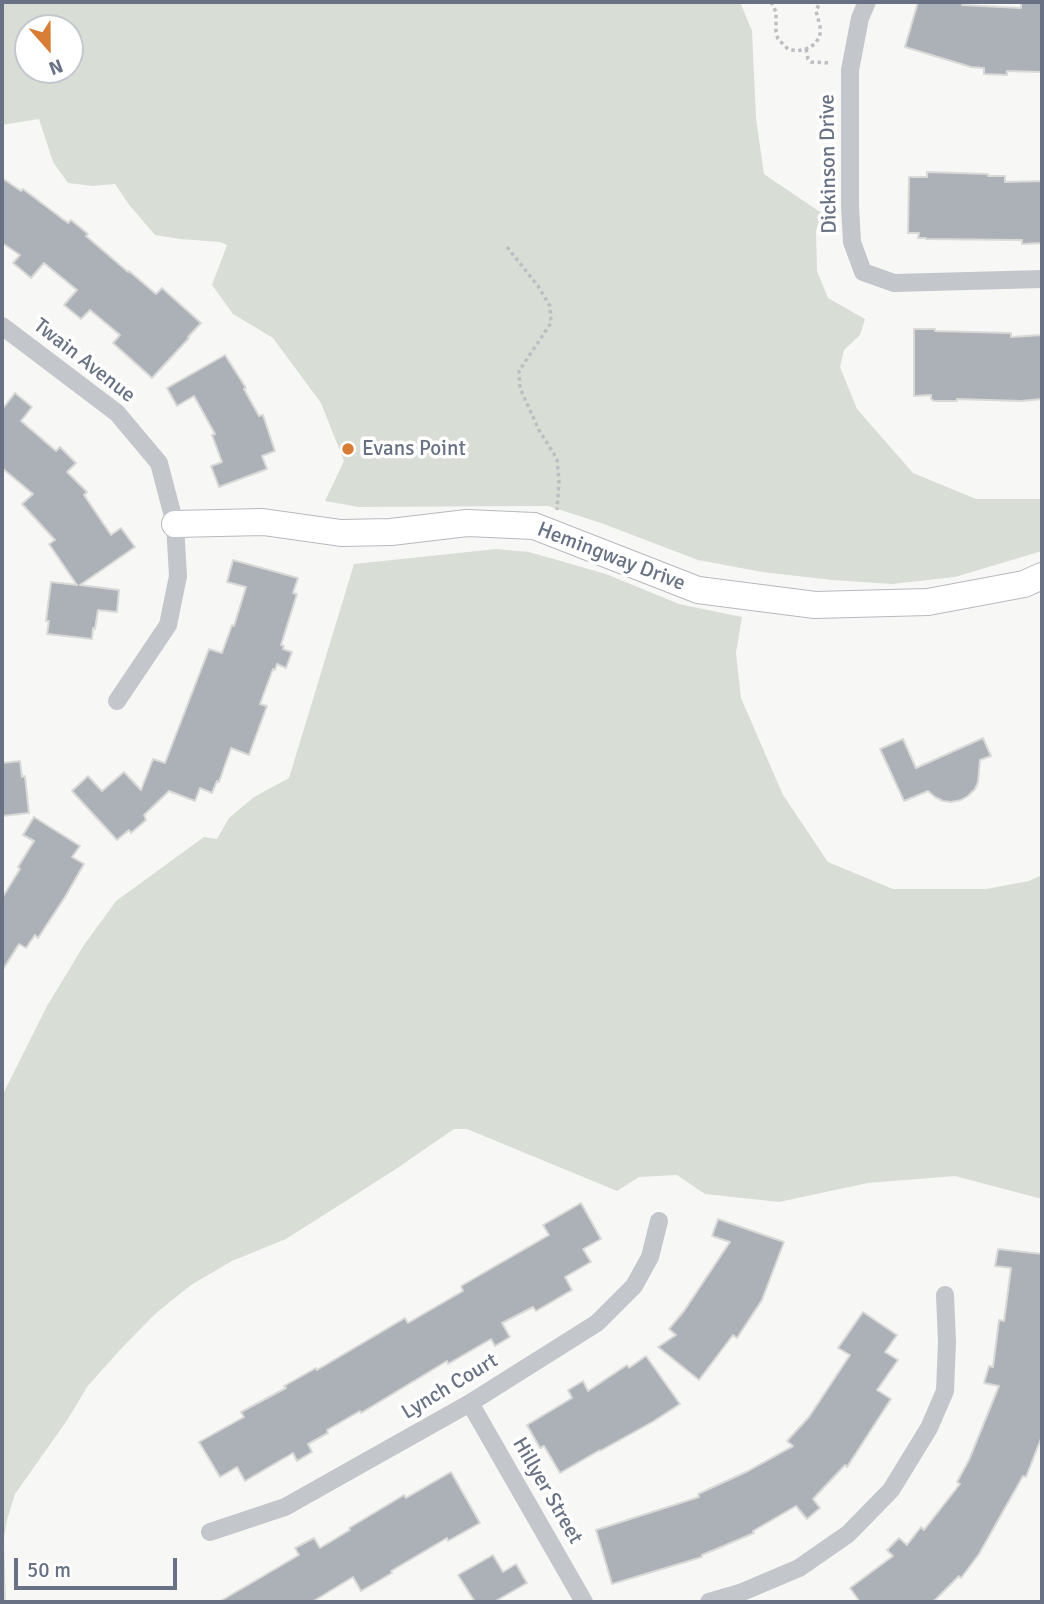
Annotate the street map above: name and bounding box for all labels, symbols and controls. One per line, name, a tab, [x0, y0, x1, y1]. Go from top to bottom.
north arrow	[14, 14, 84, 84]
text: N	[45, 53, 66, 80]
street label: Dickinson Drive	[815, 94, 843, 234]
street label: Twain Avenue	[28, 314, 140, 408]
place label: Evans Point	[362, 436, 466, 462]
marker: Evans Point	[340, 441, 356, 457]
street label: Hemingway Drive	[533, 517, 689, 597]
street label: Lynch Court	[397, 1348, 503, 1426]
street label: Hillyer Street	[506, 1433, 588, 1549]
scale bar	[18, 1544, 180, 1588]
text: 50 m	[27, 1557, 71, 1583]

